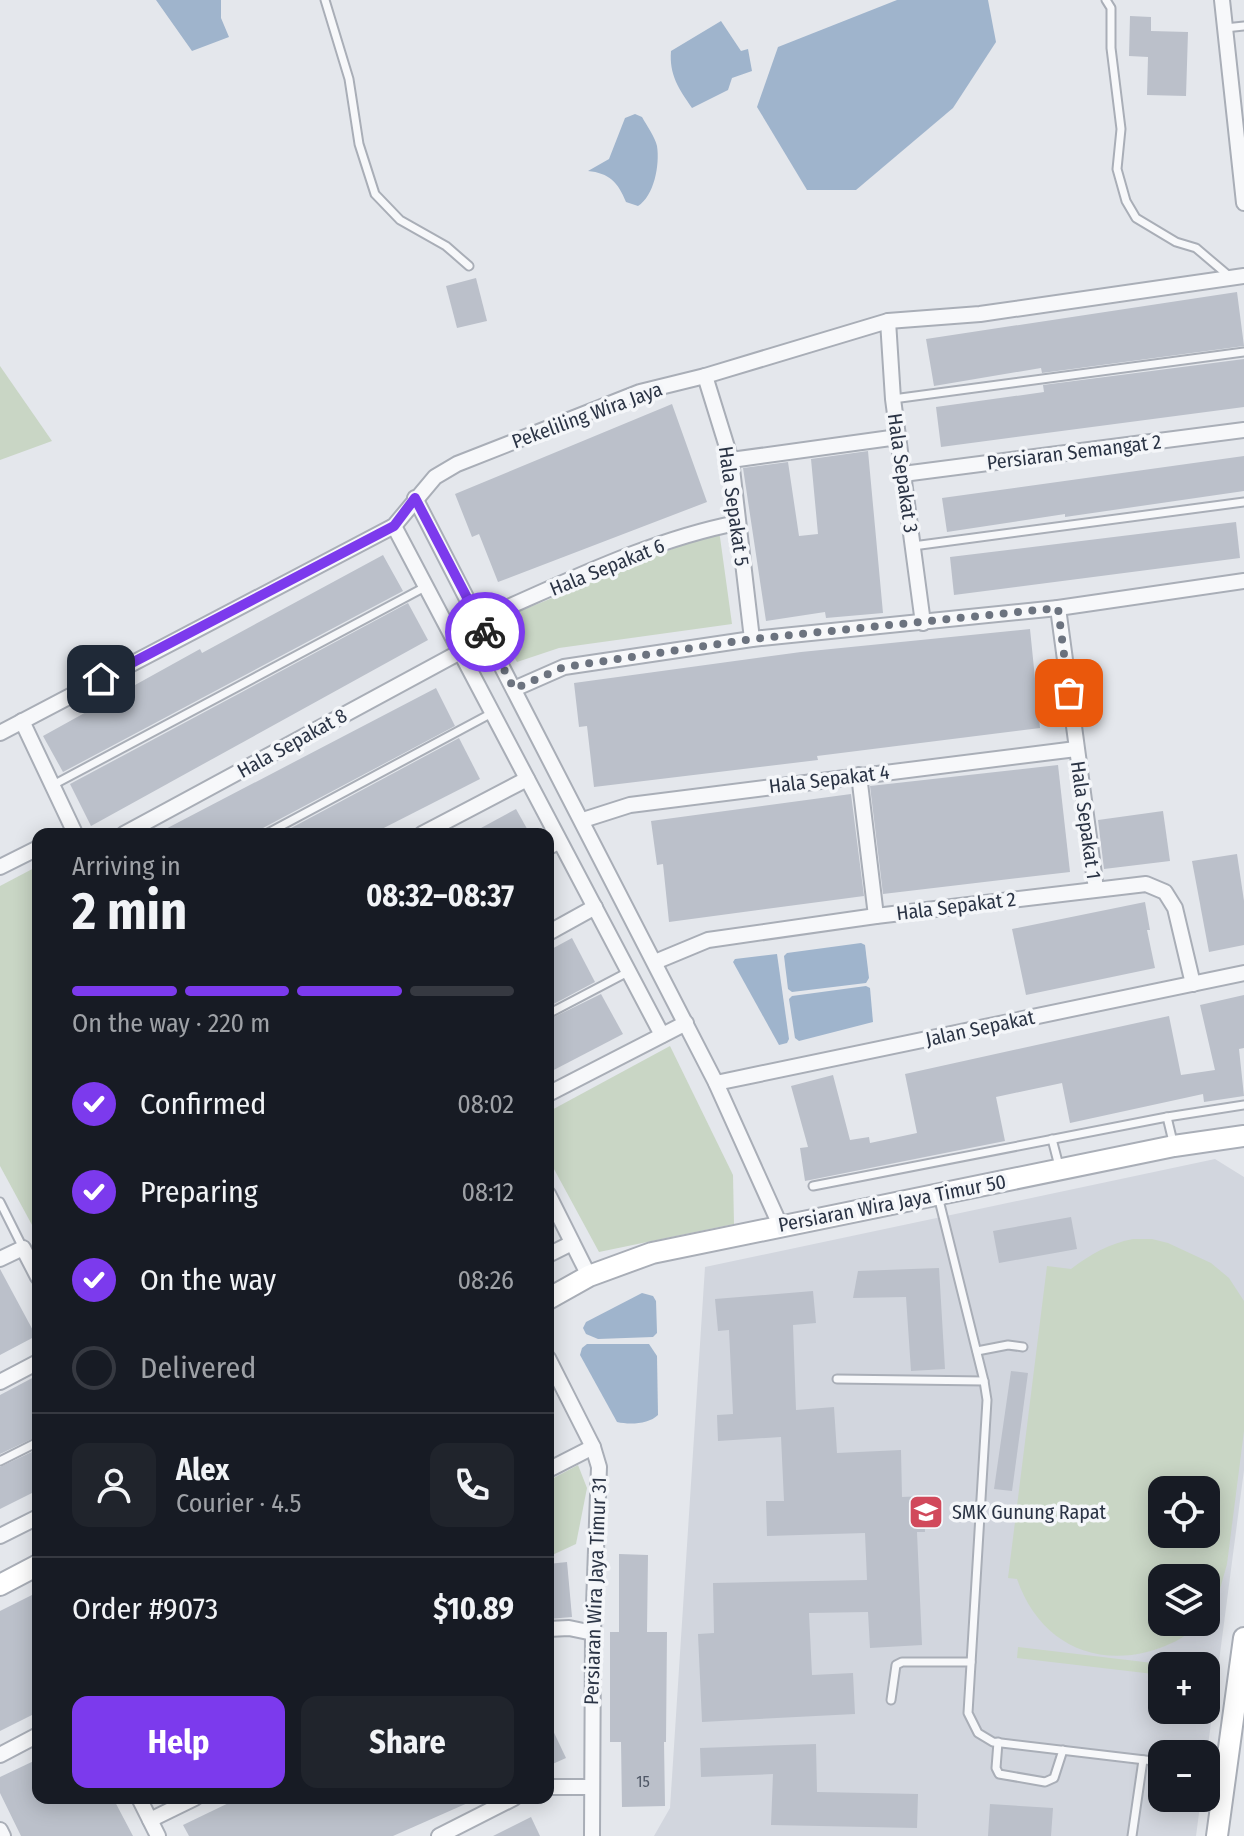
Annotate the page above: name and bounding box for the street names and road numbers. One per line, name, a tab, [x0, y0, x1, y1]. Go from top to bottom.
street label: Pekeliling Wira Jaya	[509, 377, 665, 453]
street label: Hala Sepakat 3	[883, 412, 923, 534]
street label: Persiaran Semangat 2	[985, 429, 1163, 475]
street label: Hala Sepakat 5	[714, 445, 754, 567]
street label: Hala Sepakat 6	[546, 533, 668, 601]
street label: Hala Sepakat 8	[233, 703, 351, 783]
street label: Hala Sepakat 1	[1066, 759, 1106, 881]
street label: Hala Sepakat 4	[767, 760, 891, 798]
street label: Hala Sepakat 2	[895, 887, 1017, 925]
street label: Jalan Sepakat	[923, 1005, 1037, 1051]
street label: Persiaran Wira Jaya Timur 50	[776, 1169, 1008, 1237]
street label: Persiaran Wira Jaya Timur 31	[579, 1476, 611, 1706]

